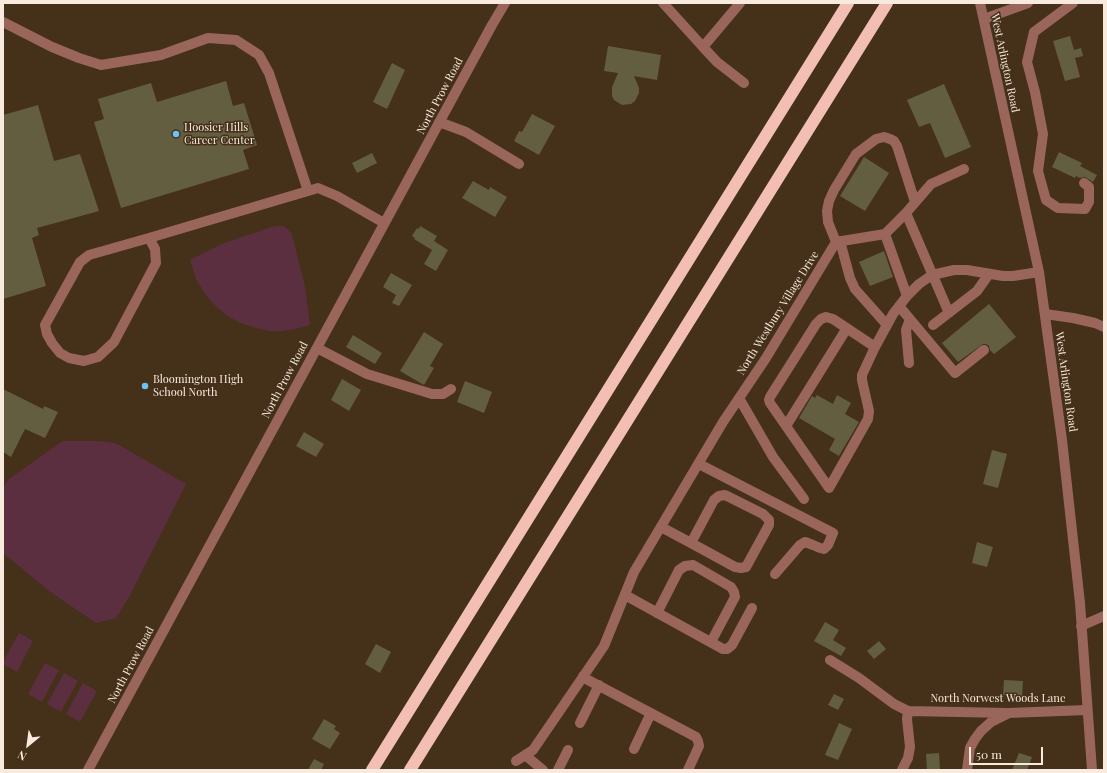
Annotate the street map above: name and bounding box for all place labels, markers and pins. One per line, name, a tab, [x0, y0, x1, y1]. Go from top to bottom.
place label: Hoosier Hills Career Center	[184, 121, 255, 147]
marker: Hoosier Hills Career Center	[171, 129, 181, 139]
place label: Bloomington High School North	[153, 373, 243, 399]
marker: Bloomington High School North	[140, 381, 150, 391]

